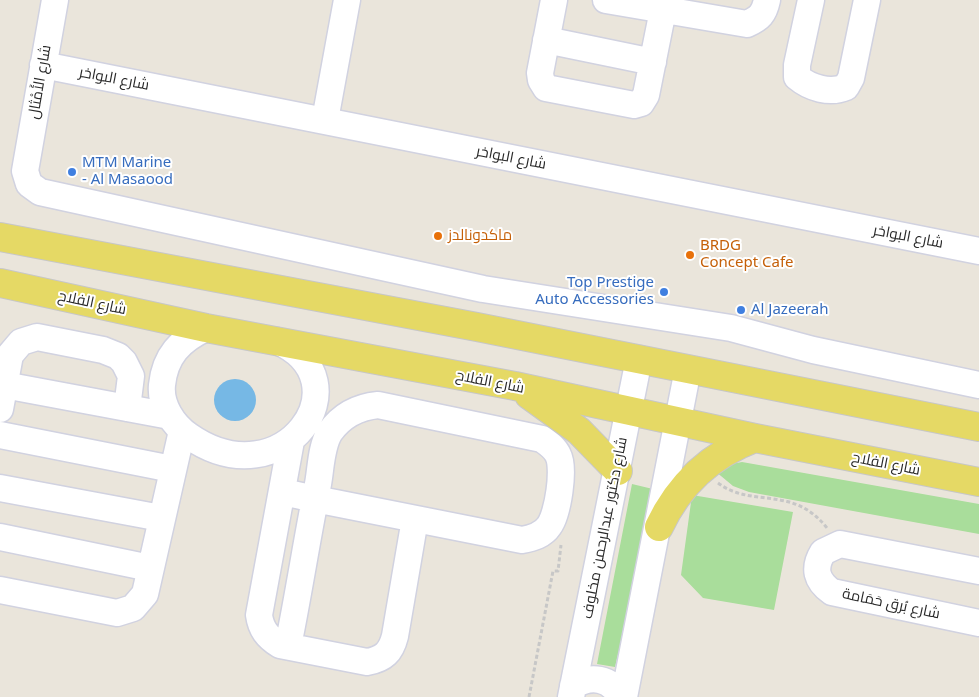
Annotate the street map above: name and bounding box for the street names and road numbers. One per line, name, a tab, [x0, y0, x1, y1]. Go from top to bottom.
street label: شارع الأَمْثال	[25, 43, 55, 121]
street label: شارع البواخر	[77, 63, 151, 95]
street label: شارع البواخر	[474, 142, 548, 174]
street label: شارع البواخر	[871, 221, 945, 253]
street label: شارع الفلاح	[56, 287, 128, 319]
street label: شارع الفلاح	[454, 367, 526, 397]
street label: شارع دكتور عبدالرحمن مخلوف	[579, 436, 631, 620]
street label: شارع الفلاح	[850, 449, 922, 479]
street label: شارع بُرق حَمَامة	[840, 585, 942, 623]

